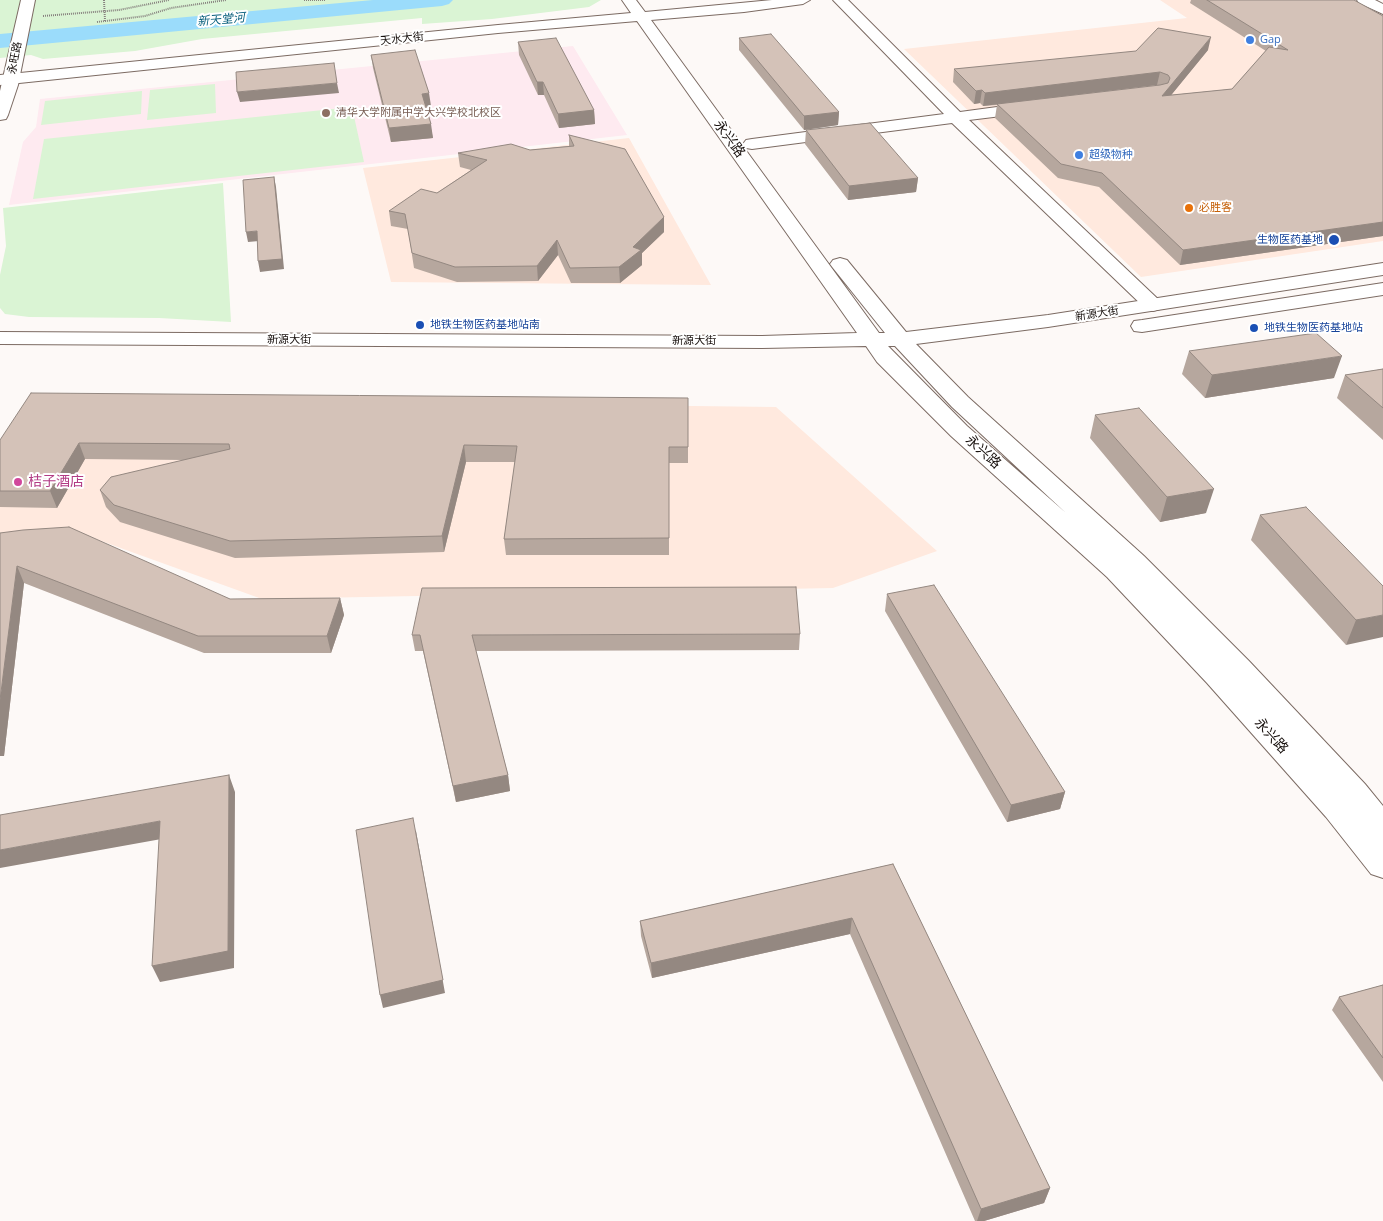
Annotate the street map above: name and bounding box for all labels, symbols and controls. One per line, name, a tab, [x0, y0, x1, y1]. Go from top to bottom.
water label: 新天堂河	[196, 11, 246, 29]
street label: 天水大街	[379, 30, 425, 48]
place label: Gap	[1260, 33, 1281, 47]
marker: Gap	[1244, 34, 1256, 46]
street label: 永旺路	[5, 41, 25, 75]
place label: 清华大学附属中学大兴学校北校区	[336, 106, 501, 120]
marker: 清华大学附属中学大兴学校北校区	[320, 107, 332, 119]
street label: 永兴路	[710, 117, 748, 161]
place label: 超级物种	[1089, 148, 1133, 162]
marker: 超级物种	[1073, 149, 1085, 161]
place label: 必胜客	[1199, 201, 1232, 215]
marker: 必胜客	[1183, 202, 1195, 214]
place label: 生物医药基地	[1257, 233, 1323, 247]
marker: 生物医药基地	[1327, 233, 1341, 247]
street label: 新源大街	[1074, 304, 1120, 324]
place label: 地铁生物医药基地站南	[430, 318, 540, 332]
marker: 地铁生物医药基地站南	[414, 319, 426, 331]
place label: 地铁生物医药基地站	[1264, 321, 1363, 335]
marker: 地铁生物医药基地站	[1248, 322, 1260, 334]
street label: 新源大街	[267, 333, 311, 347]
street label: 新源大街	[672, 334, 716, 348]
street label: 永兴路	[962, 432, 1004, 472]
place label: 桔子酒店	[28, 474, 84, 490]
marker: 桔子酒店	[12, 476, 24, 488]
street label: 永兴路	[1251, 715, 1291, 757]

